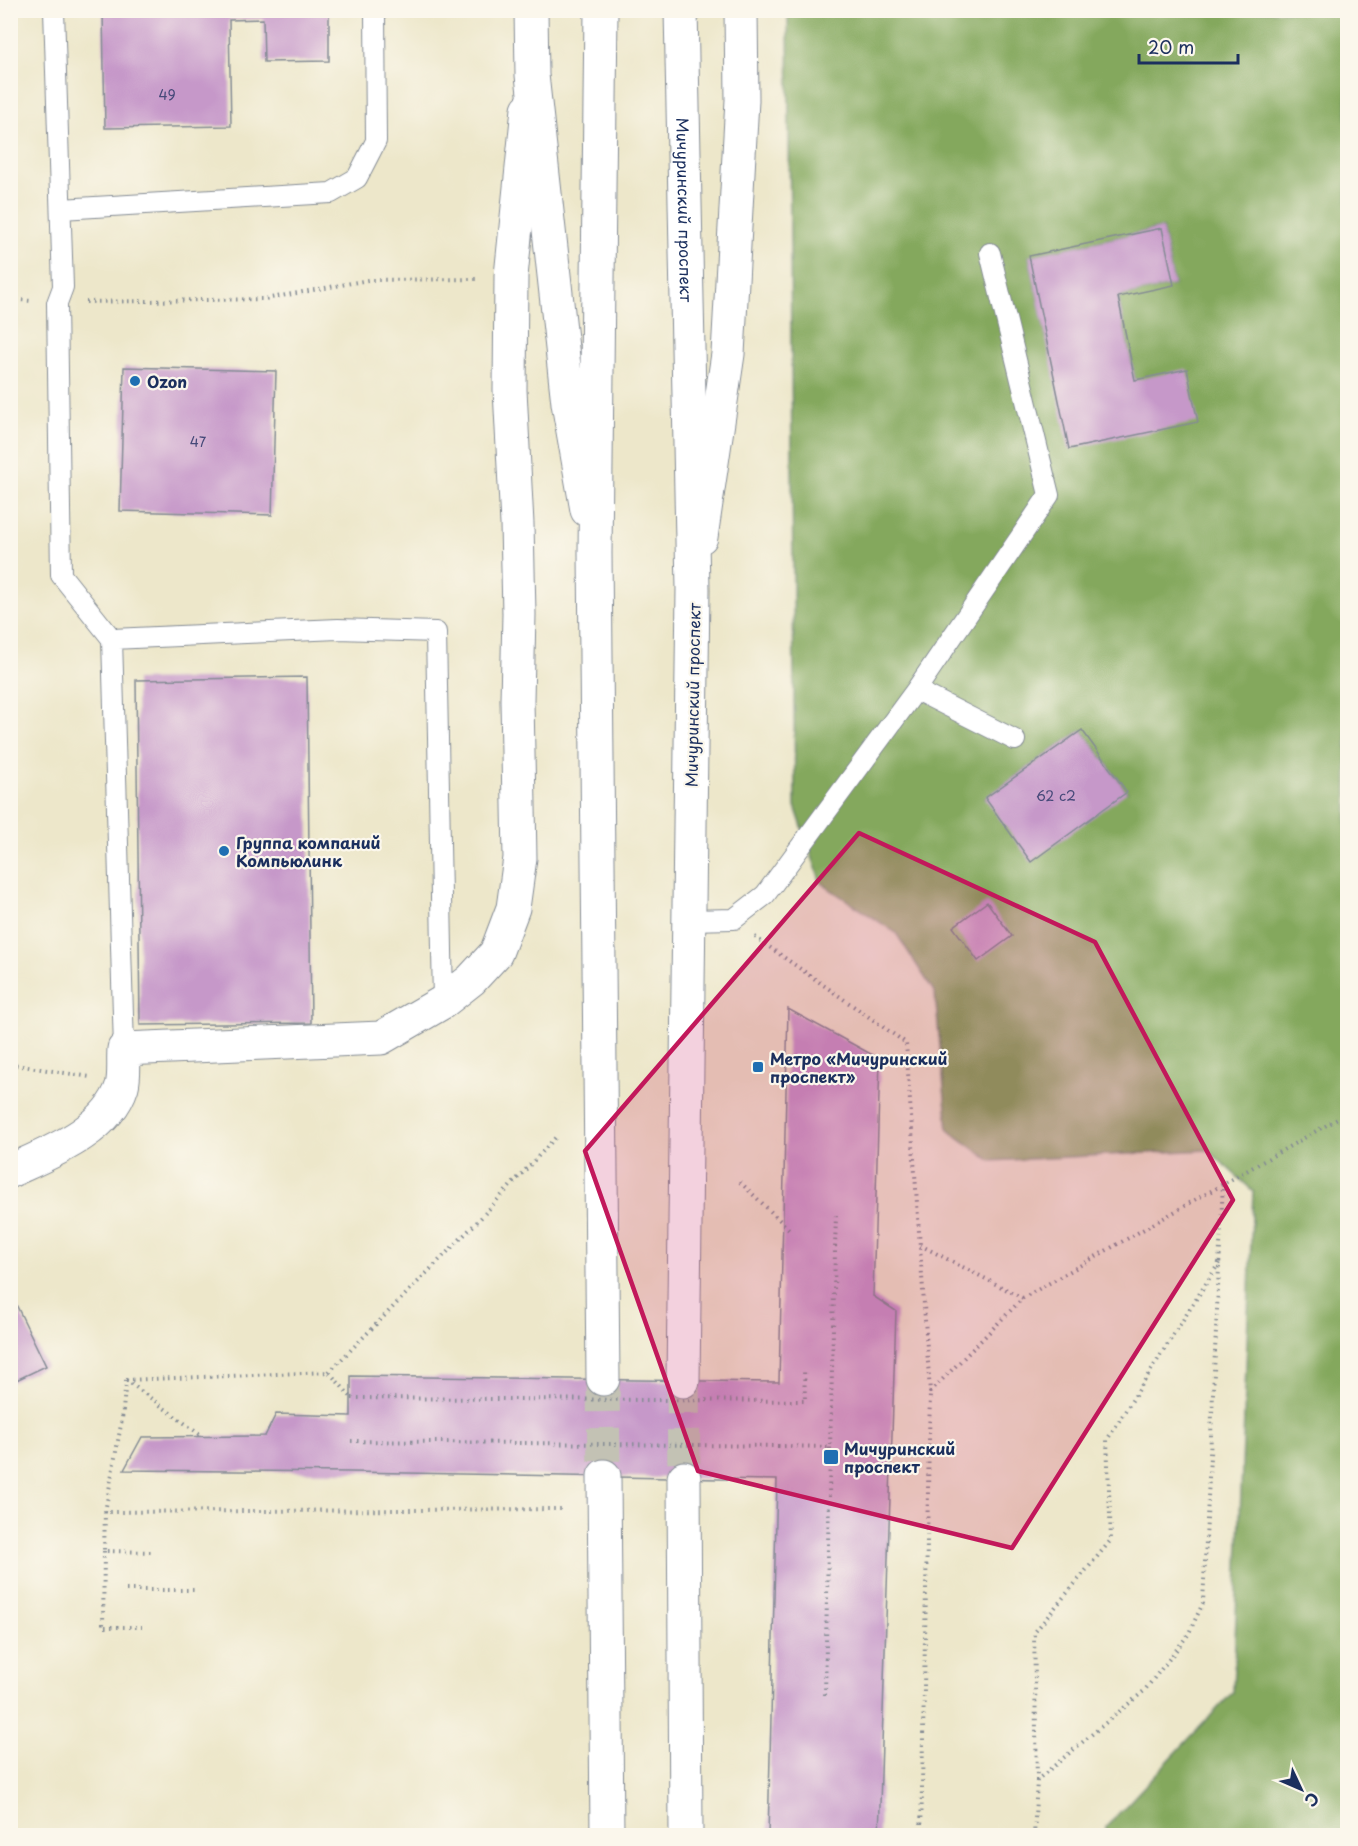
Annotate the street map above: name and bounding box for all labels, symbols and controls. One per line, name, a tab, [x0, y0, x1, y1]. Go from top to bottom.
scale bar	[1139, 27, 1238, 65]
text: 20 m	[1148, 33, 1194, 60]
house number: 49	[158, 84, 176, 105]
street label: Мичуринский проспект	[671, 117, 699, 303]
place label: Ozon	[147, 369, 187, 393]
marker: Ozon	[128, 374, 142, 388]
house number: 47	[190, 431, 207, 452]
street label: Мичуринский проспект	[678, 602, 706, 787]
house number: 62 с2	[1036, 785, 1076, 806]
place label: Группа компаний Компьюлинк	[236, 830, 381, 872]
marker: Группа компаний Компьюлинк	[217, 844, 231, 858]
place label: Метро «Мичуринский проспект»	[770, 1046, 948, 1088]
marker: Метро «Мичуринский проспект»	[751, 1060, 765, 1074]
place label: Мичуринский проспект	[844, 1436, 955, 1478]
marker: Мичуринский проспект	[822, 1448, 840, 1466]
north arrow	[1271, 1759, 1331, 1819]
text: С	[1300, 1787, 1325, 1813]

